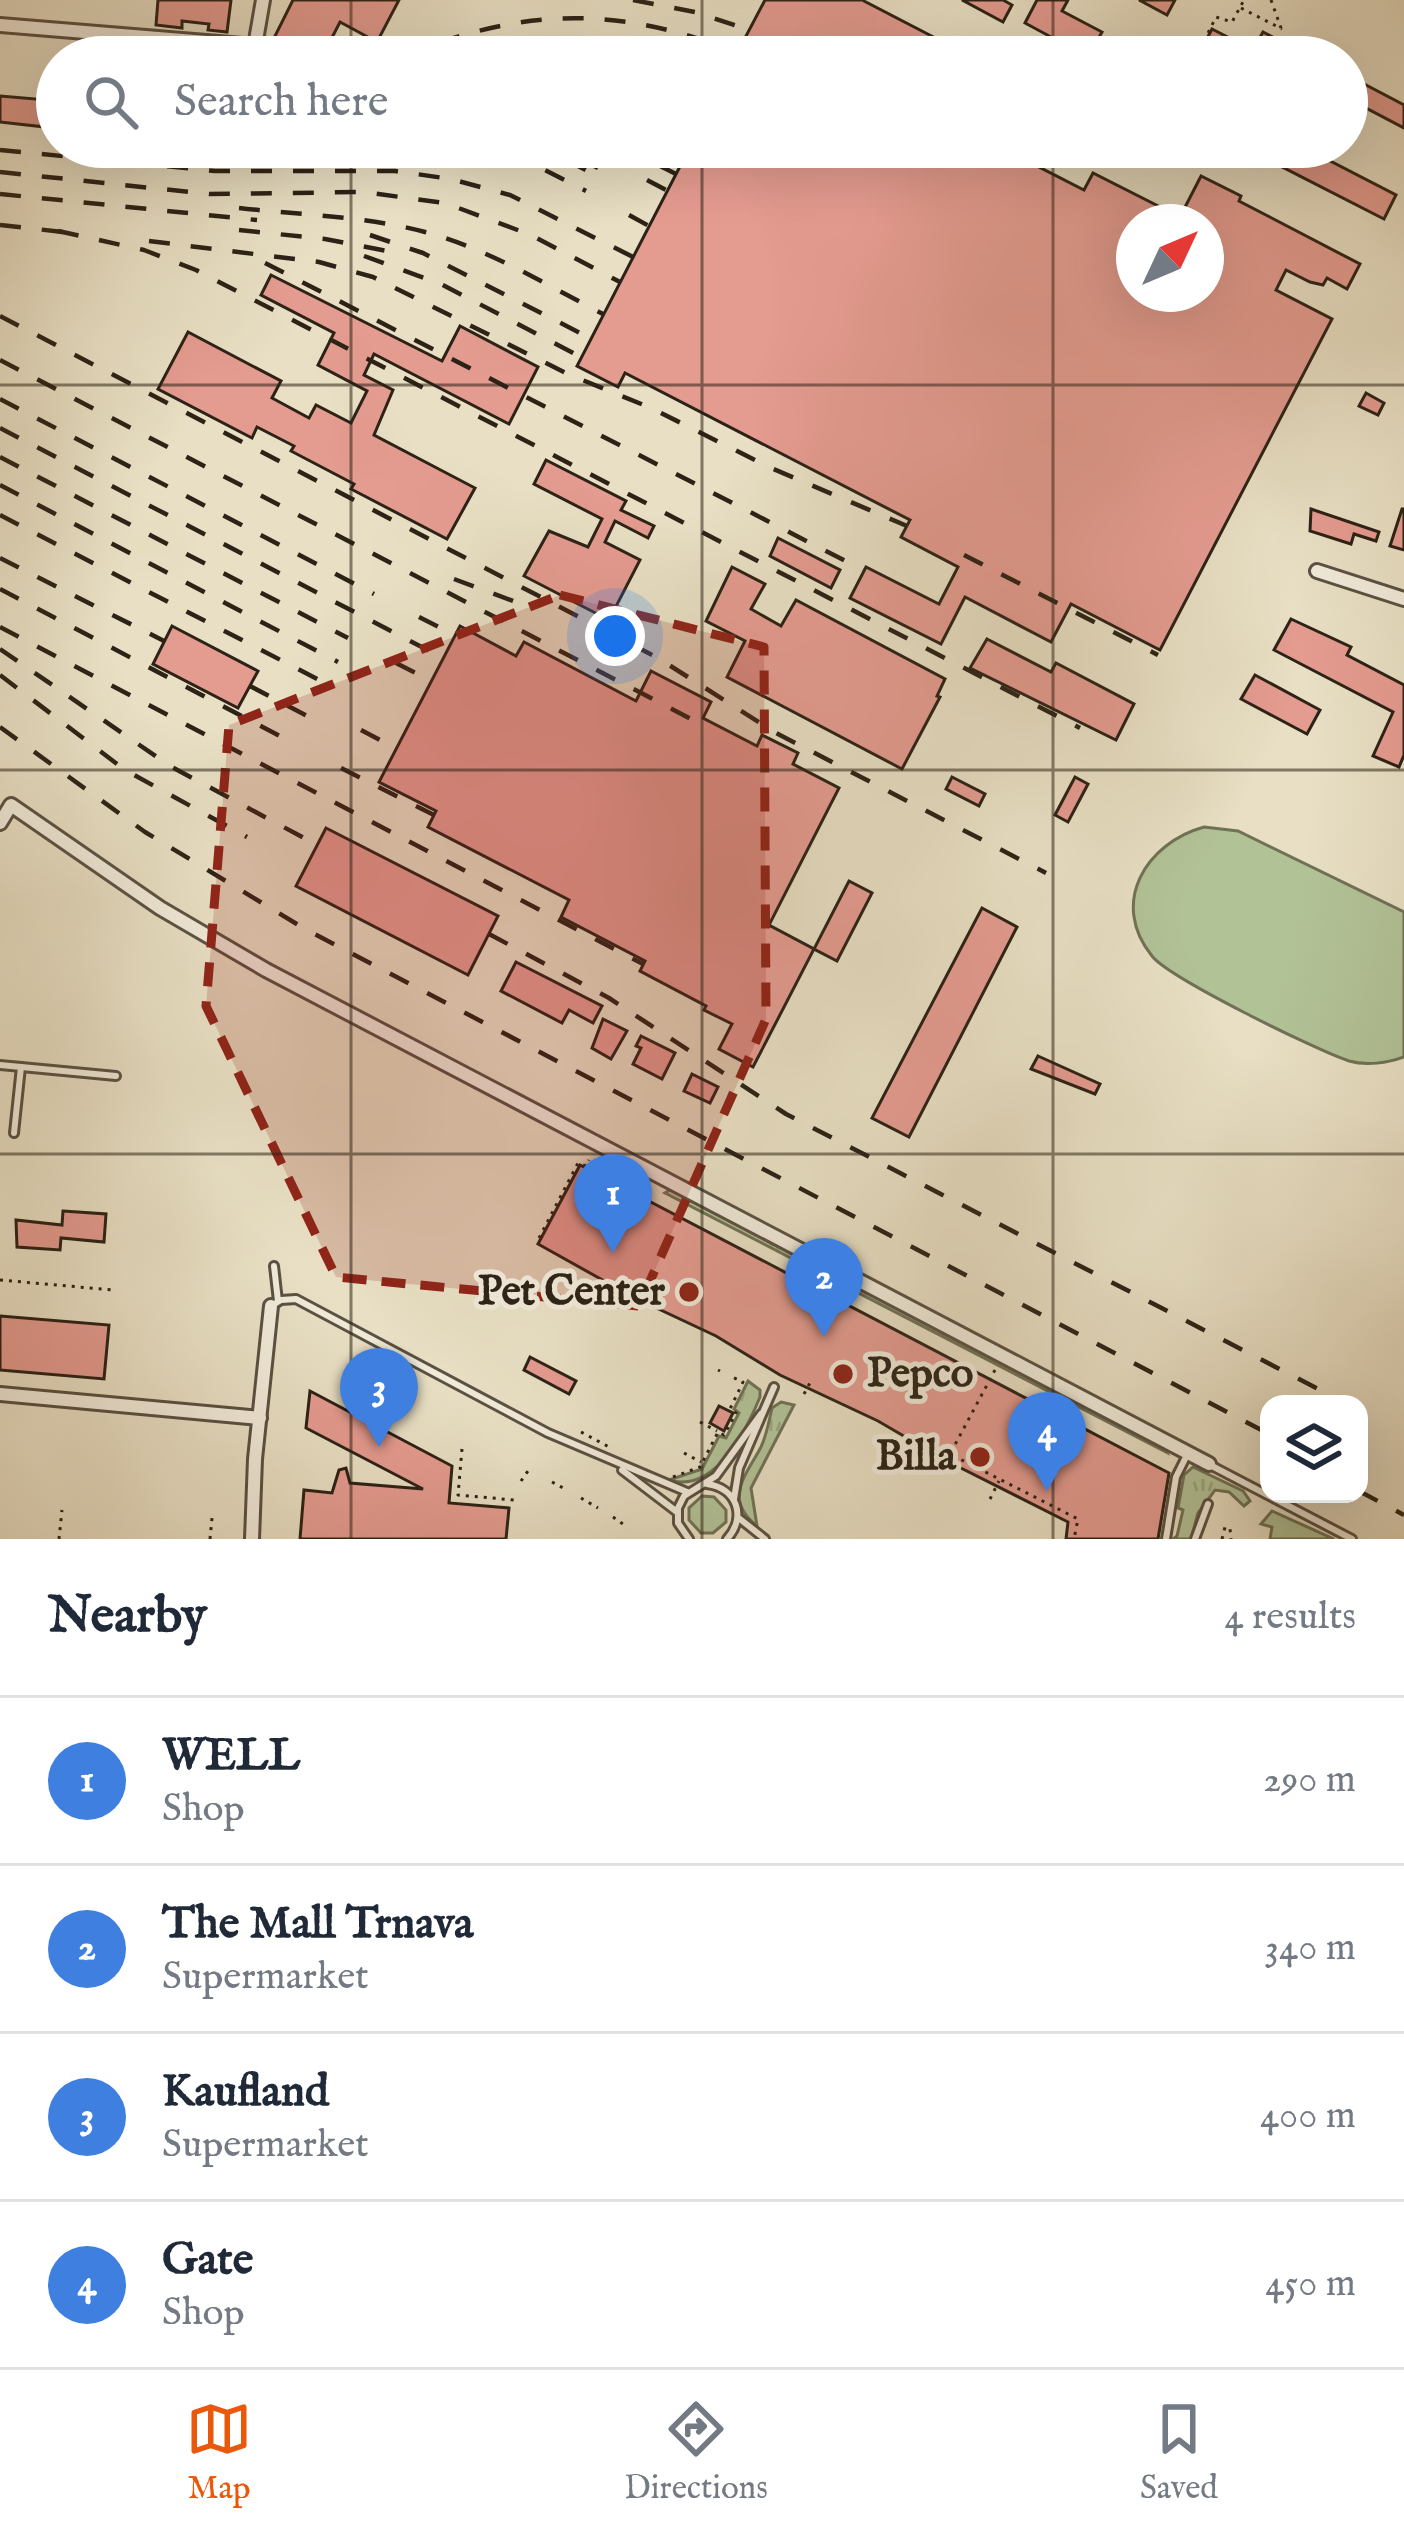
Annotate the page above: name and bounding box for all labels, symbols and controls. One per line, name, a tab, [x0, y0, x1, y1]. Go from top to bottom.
search box	[36, 36, 1368, 168]
icon: search	[78, 69, 144, 135]
text: Search here	[174, 74, 388, 131]
north arrow	[1116, 204, 1224, 312]
your location	[585, 606, 645, 666]
pin: 1	[574, 1154, 652, 1253]
pin: 2	[785, 1238, 863, 1337]
place label: Pet Center	[478, 1266, 666, 1319]
marker: Pet Center	[676, 1279, 702, 1305]
pin: 3	[340, 1348, 418, 1447]
place label: Pepco	[867, 1348, 973, 1401]
marker: Pepco	[830, 1361, 856, 1387]
pin: 4	[1008, 1392, 1086, 1491]
map controls	[1260, 1395, 1368, 1503]
button: layers	[1260, 1395, 1368, 1503]
place label: Billa	[876, 1431, 957, 1484]
marker: Billa	[967, 1444, 993, 1470]
text: Nearby	[48, 1585, 207, 1650]
text: 4 results	[1224, 1593, 1356, 1642]
text: WELL	[162, 1728, 300, 1785]
text: 1	[80, 1756, 94, 1805]
text: 290 m	[1263, 1756, 1356, 1805]
text: Shop	[162, 1785, 245, 1834]
text: The Mall Trnava	[162, 1896, 474, 1953]
text: 2	[78, 1924, 96, 1973]
text: 340 m	[1265, 1924, 1356, 1973]
text: Supermarket	[162, 1953, 369, 2002]
text: Kaufland	[162, 2064, 329, 2121]
text: 3	[80, 2092, 94, 2141]
text: 400 m	[1260, 2092, 1356, 2141]
text: Supermarket	[162, 2121, 369, 2170]
text: Gate	[162, 2232, 253, 2289]
text: 4	[77, 2260, 97, 2309]
text: 450 m	[1265, 2260, 1356, 2309]
text: Shop	[162, 2289, 245, 2338]
tab: Map	[186, 2396, 252, 2510]
tab: Directions	[624, 2396, 768, 2510]
tab: Saved	[1140, 2396, 1218, 2510]

